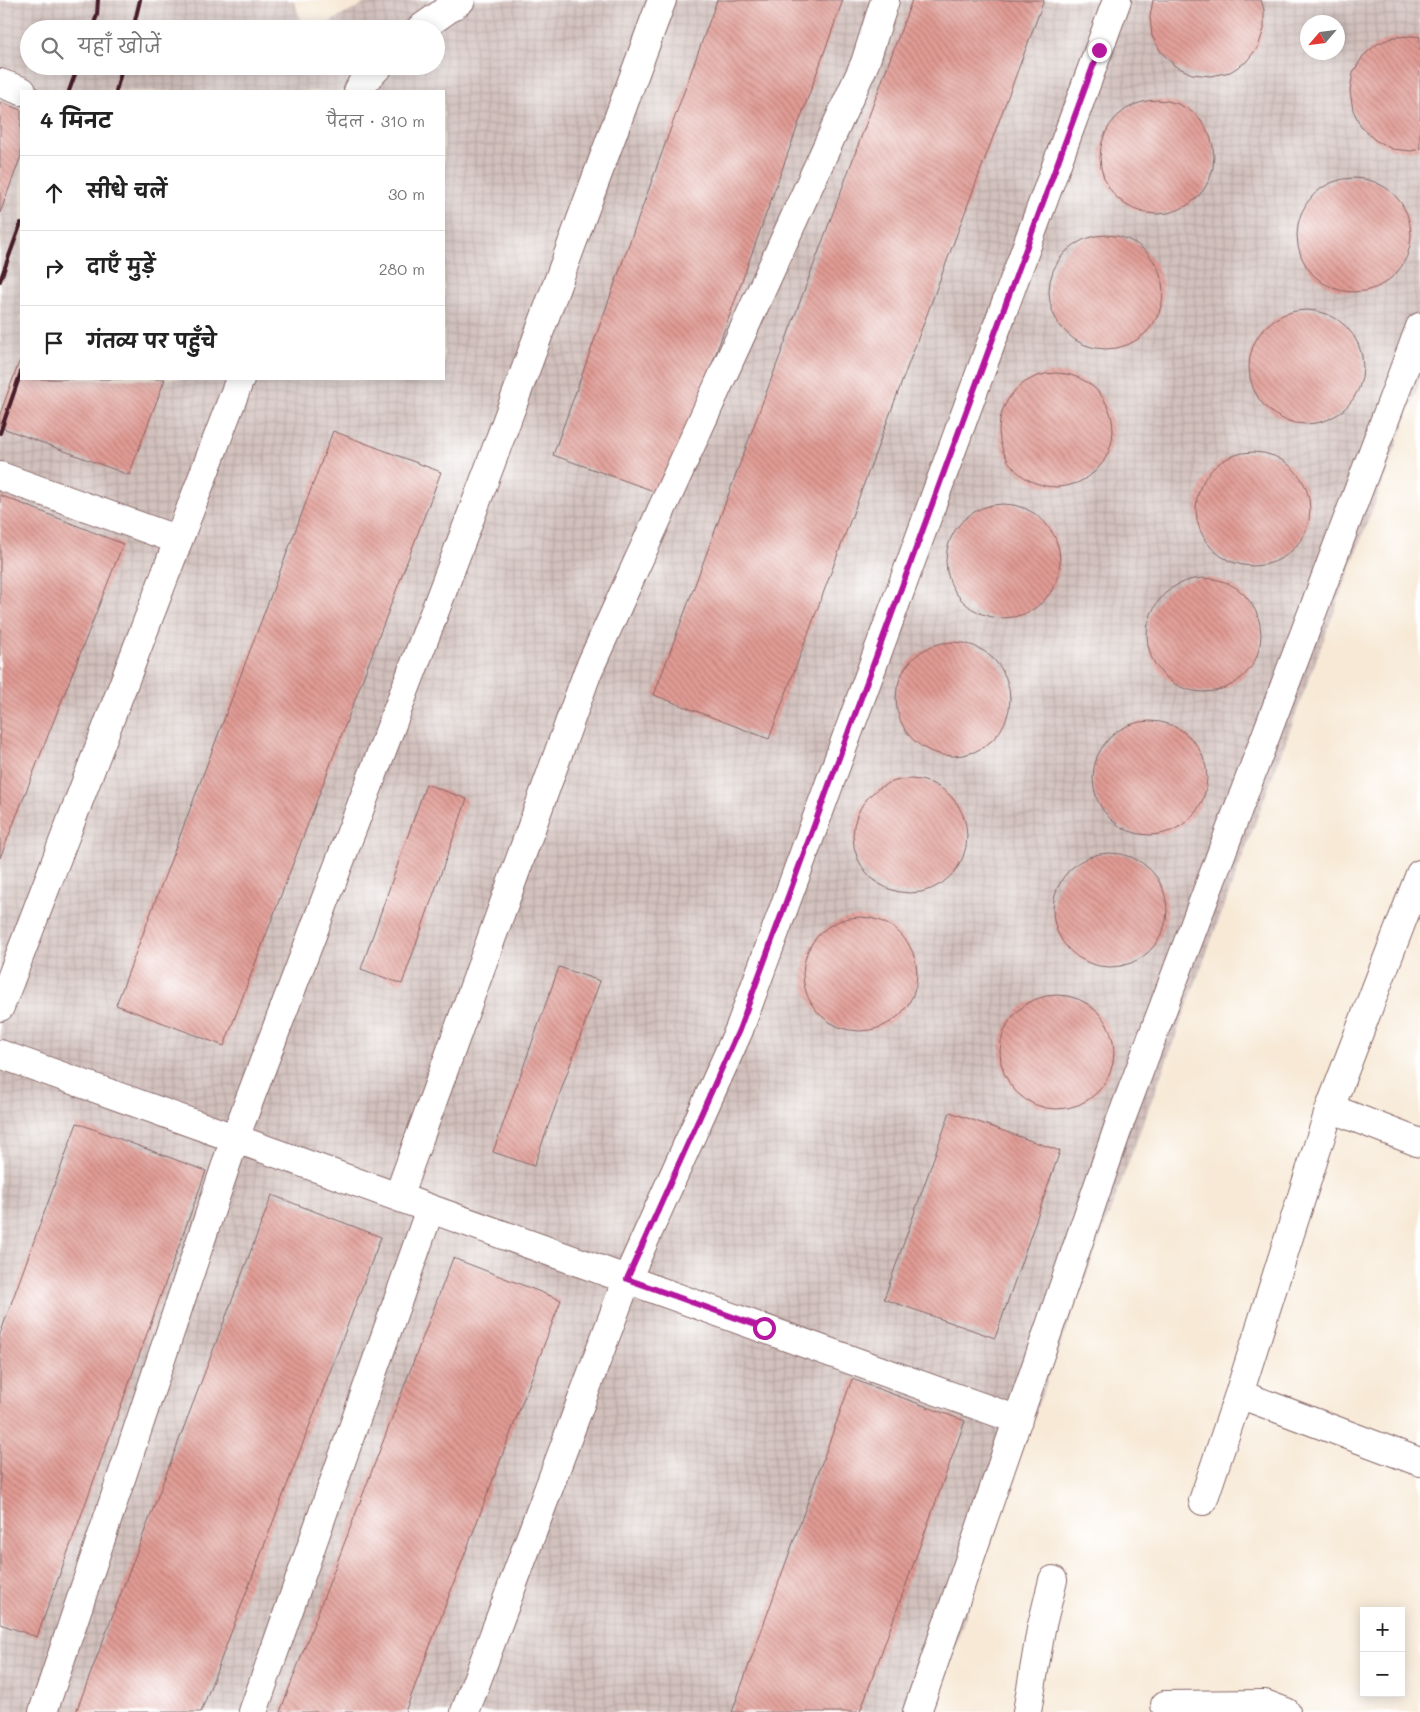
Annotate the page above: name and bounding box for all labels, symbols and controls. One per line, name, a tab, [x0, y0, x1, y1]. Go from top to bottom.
north arrow	[1300, 15, 1345, 60]
search box	[20, 20, 445, 75]
text: यहाँ खोजें	[78, 33, 161, 58]
icon: search	[38, 34, 66, 62]
route end	[1088, 39, 1111, 62]
text: 4 मिनट	[40, 106, 112, 133]
text: पैदल · 310 m	[327, 110, 425, 131]
text: सीधे चलें	[87, 178, 167, 203]
icon: ahead	[40, 179, 68, 207]
text: 30 m	[388, 183, 425, 204]
text: दाएँ मुड़ें	[87, 253, 155, 278]
icon: right	[40, 254, 68, 282]
text: 280 m	[379, 258, 425, 279]
text: गंतव्य पर पहुँचे	[87, 328, 216, 353]
icon: arrive	[40, 329, 68, 357]
route start	[753, 1317, 776, 1340]
map controls	[1360, 1607, 1405, 1697]
button: +	[1360, 1607, 1405, 1652]
button: −	[1360, 1652, 1405, 1697]

